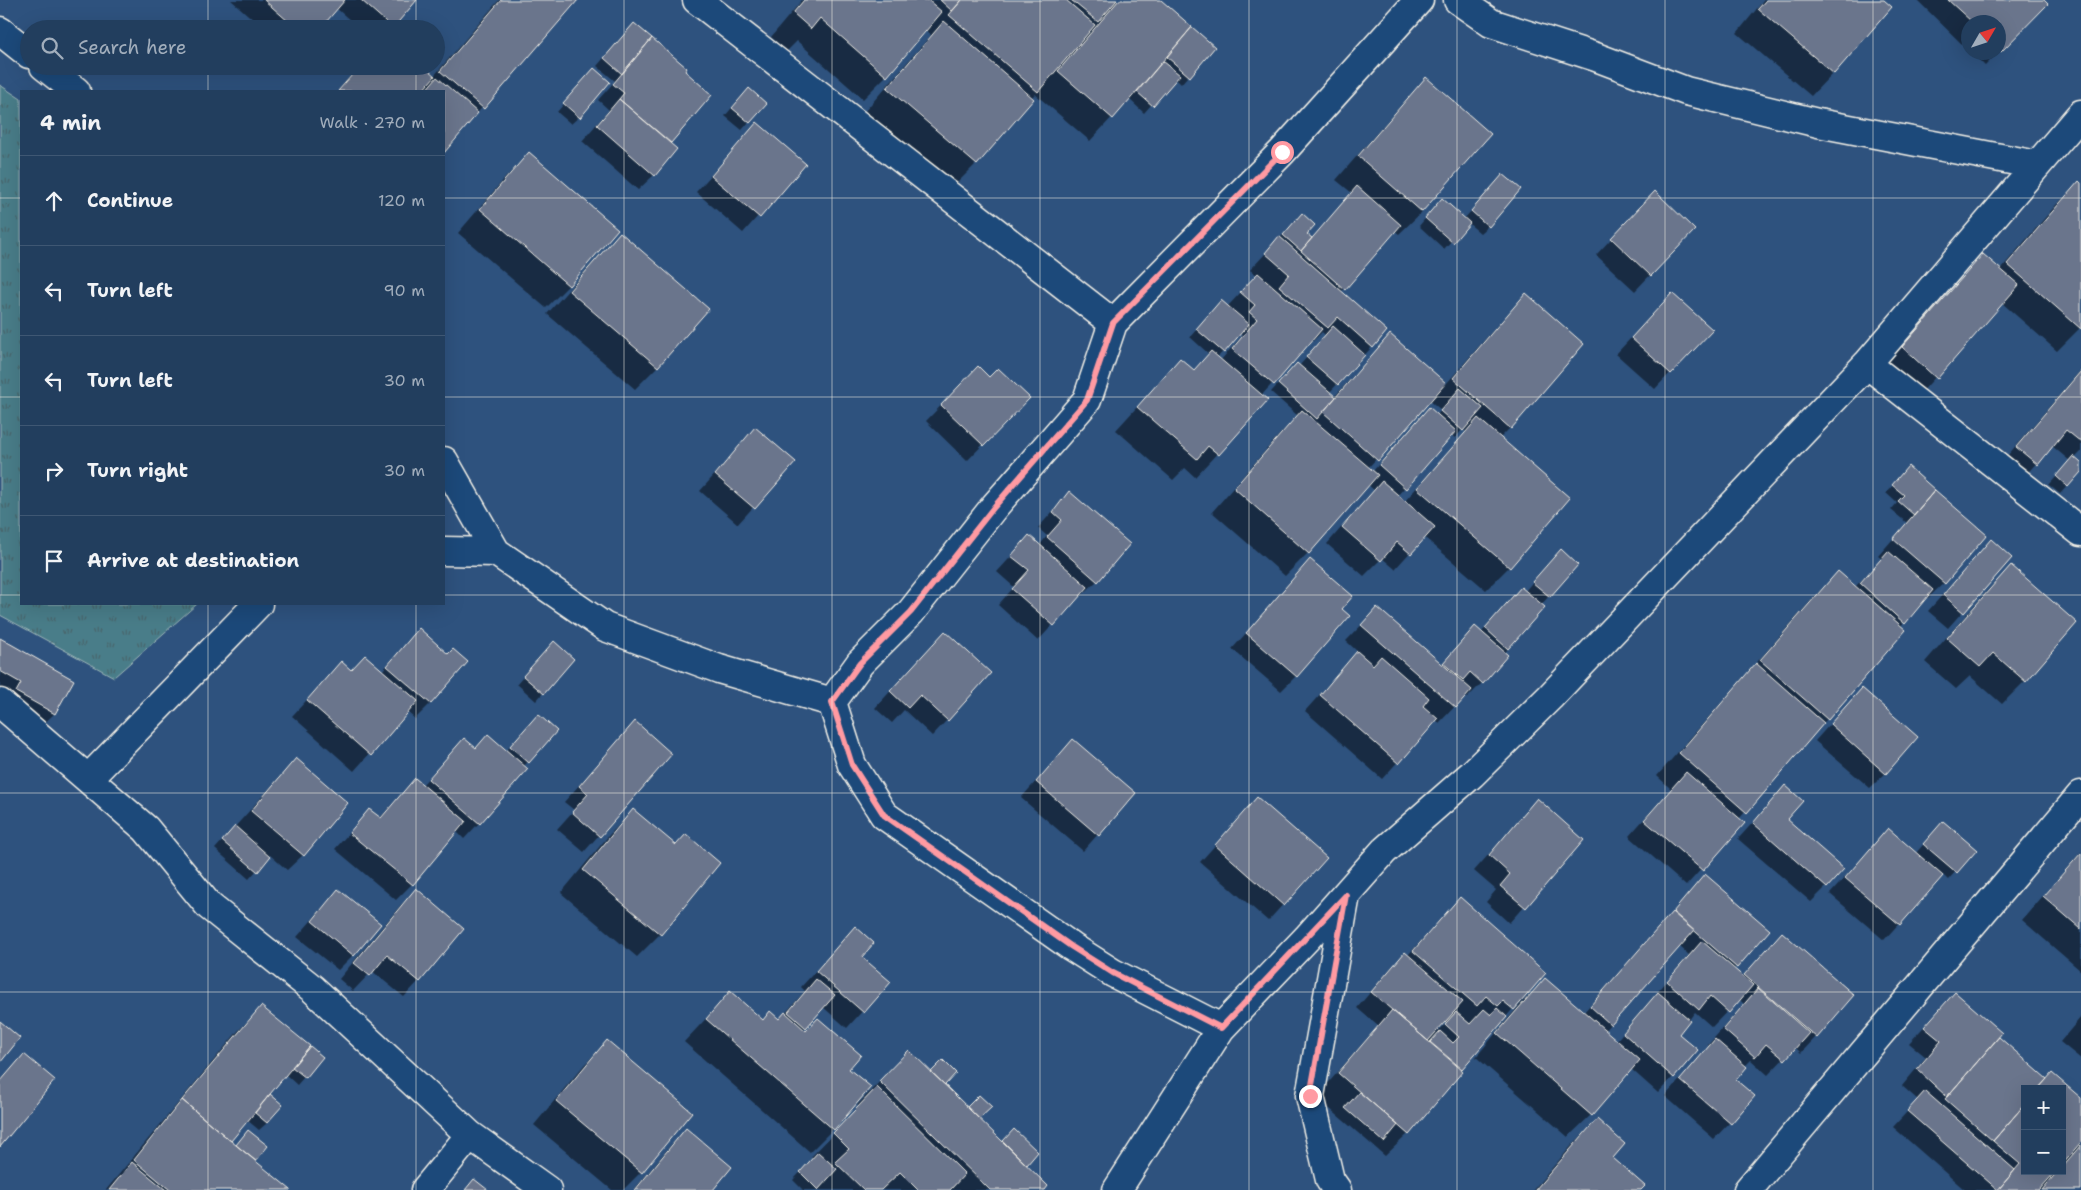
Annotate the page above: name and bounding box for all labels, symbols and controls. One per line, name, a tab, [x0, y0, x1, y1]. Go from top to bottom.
north arrow	[1961, 15, 2006, 60]
search box	[20, 20, 445, 75]
icon: search	[38, 34, 66, 62]
text: Search here	[78, 35, 187, 60]
text: 4 min	[40, 109, 101, 137]
text: Walk · 270 m	[320, 112, 425, 133]
route start	[1271, 141, 1294, 164]
icon: ahead	[40, 187, 68, 215]
text: Continue	[87, 188, 173, 213]
text: 120 m	[378, 190, 425, 211]
icon: left	[40, 277, 68, 305]
text: Turn left	[87, 278, 173, 303]
text: 90 m	[384, 280, 425, 301]
icon: left	[40, 367, 68, 395]
text: Turn left	[87, 368, 173, 393]
text: 30 m	[384, 370, 425, 391]
icon: right	[40, 457, 68, 485]
text: Turn right	[87, 458, 188, 483]
text: 30 m	[384, 460, 425, 481]
icon: arrive	[40, 547, 68, 575]
text: Arrive at destination	[87, 548, 299, 573]
route end	[1299, 1085, 1322, 1108]
map controls	[2021, 1085, 2066, 1175]
button: +	[2021, 1085, 2066, 1130]
button: −	[2021, 1130, 2066, 1175]

